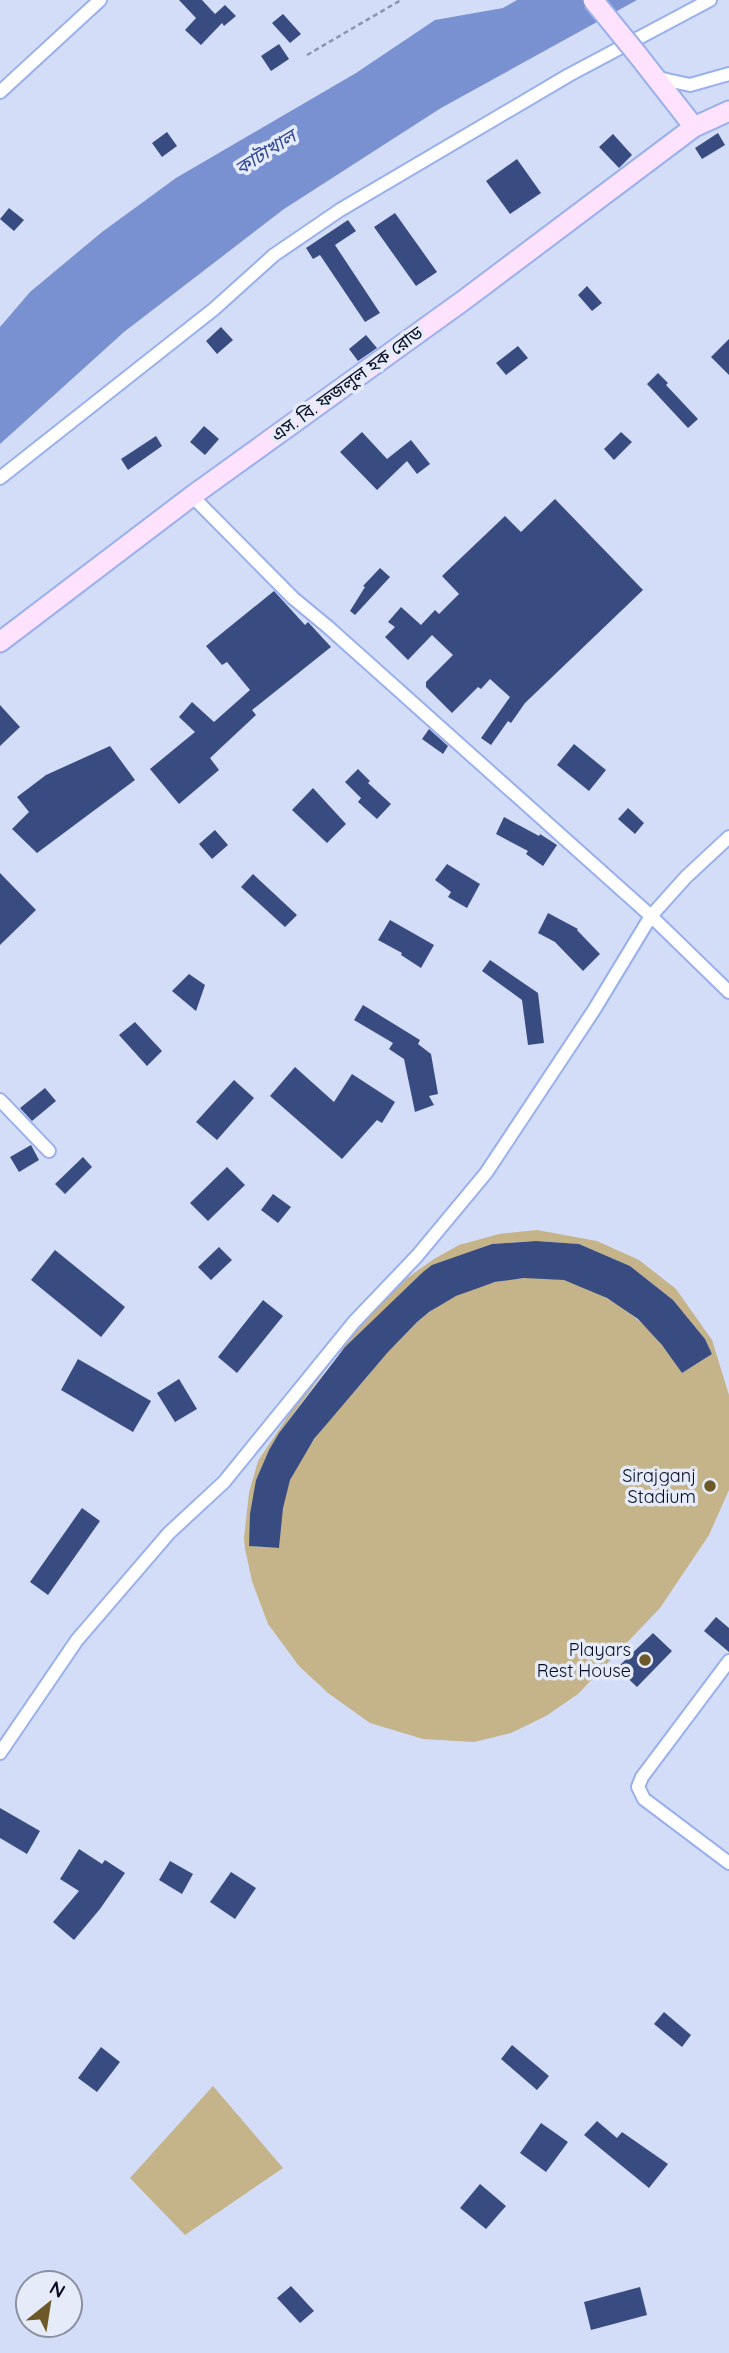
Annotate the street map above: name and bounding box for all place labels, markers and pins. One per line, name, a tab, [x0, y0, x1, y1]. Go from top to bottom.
place label: Sirajganj Stadium	[622, 1464, 696, 1508]
marker: Sirajganj Stadium	[702, 1478, 718, 1494]
place label: Playars Rest House	[537, 1638, 631, 1682]
marker: Playars Rest House	[637, 1652, 653, 1668]

